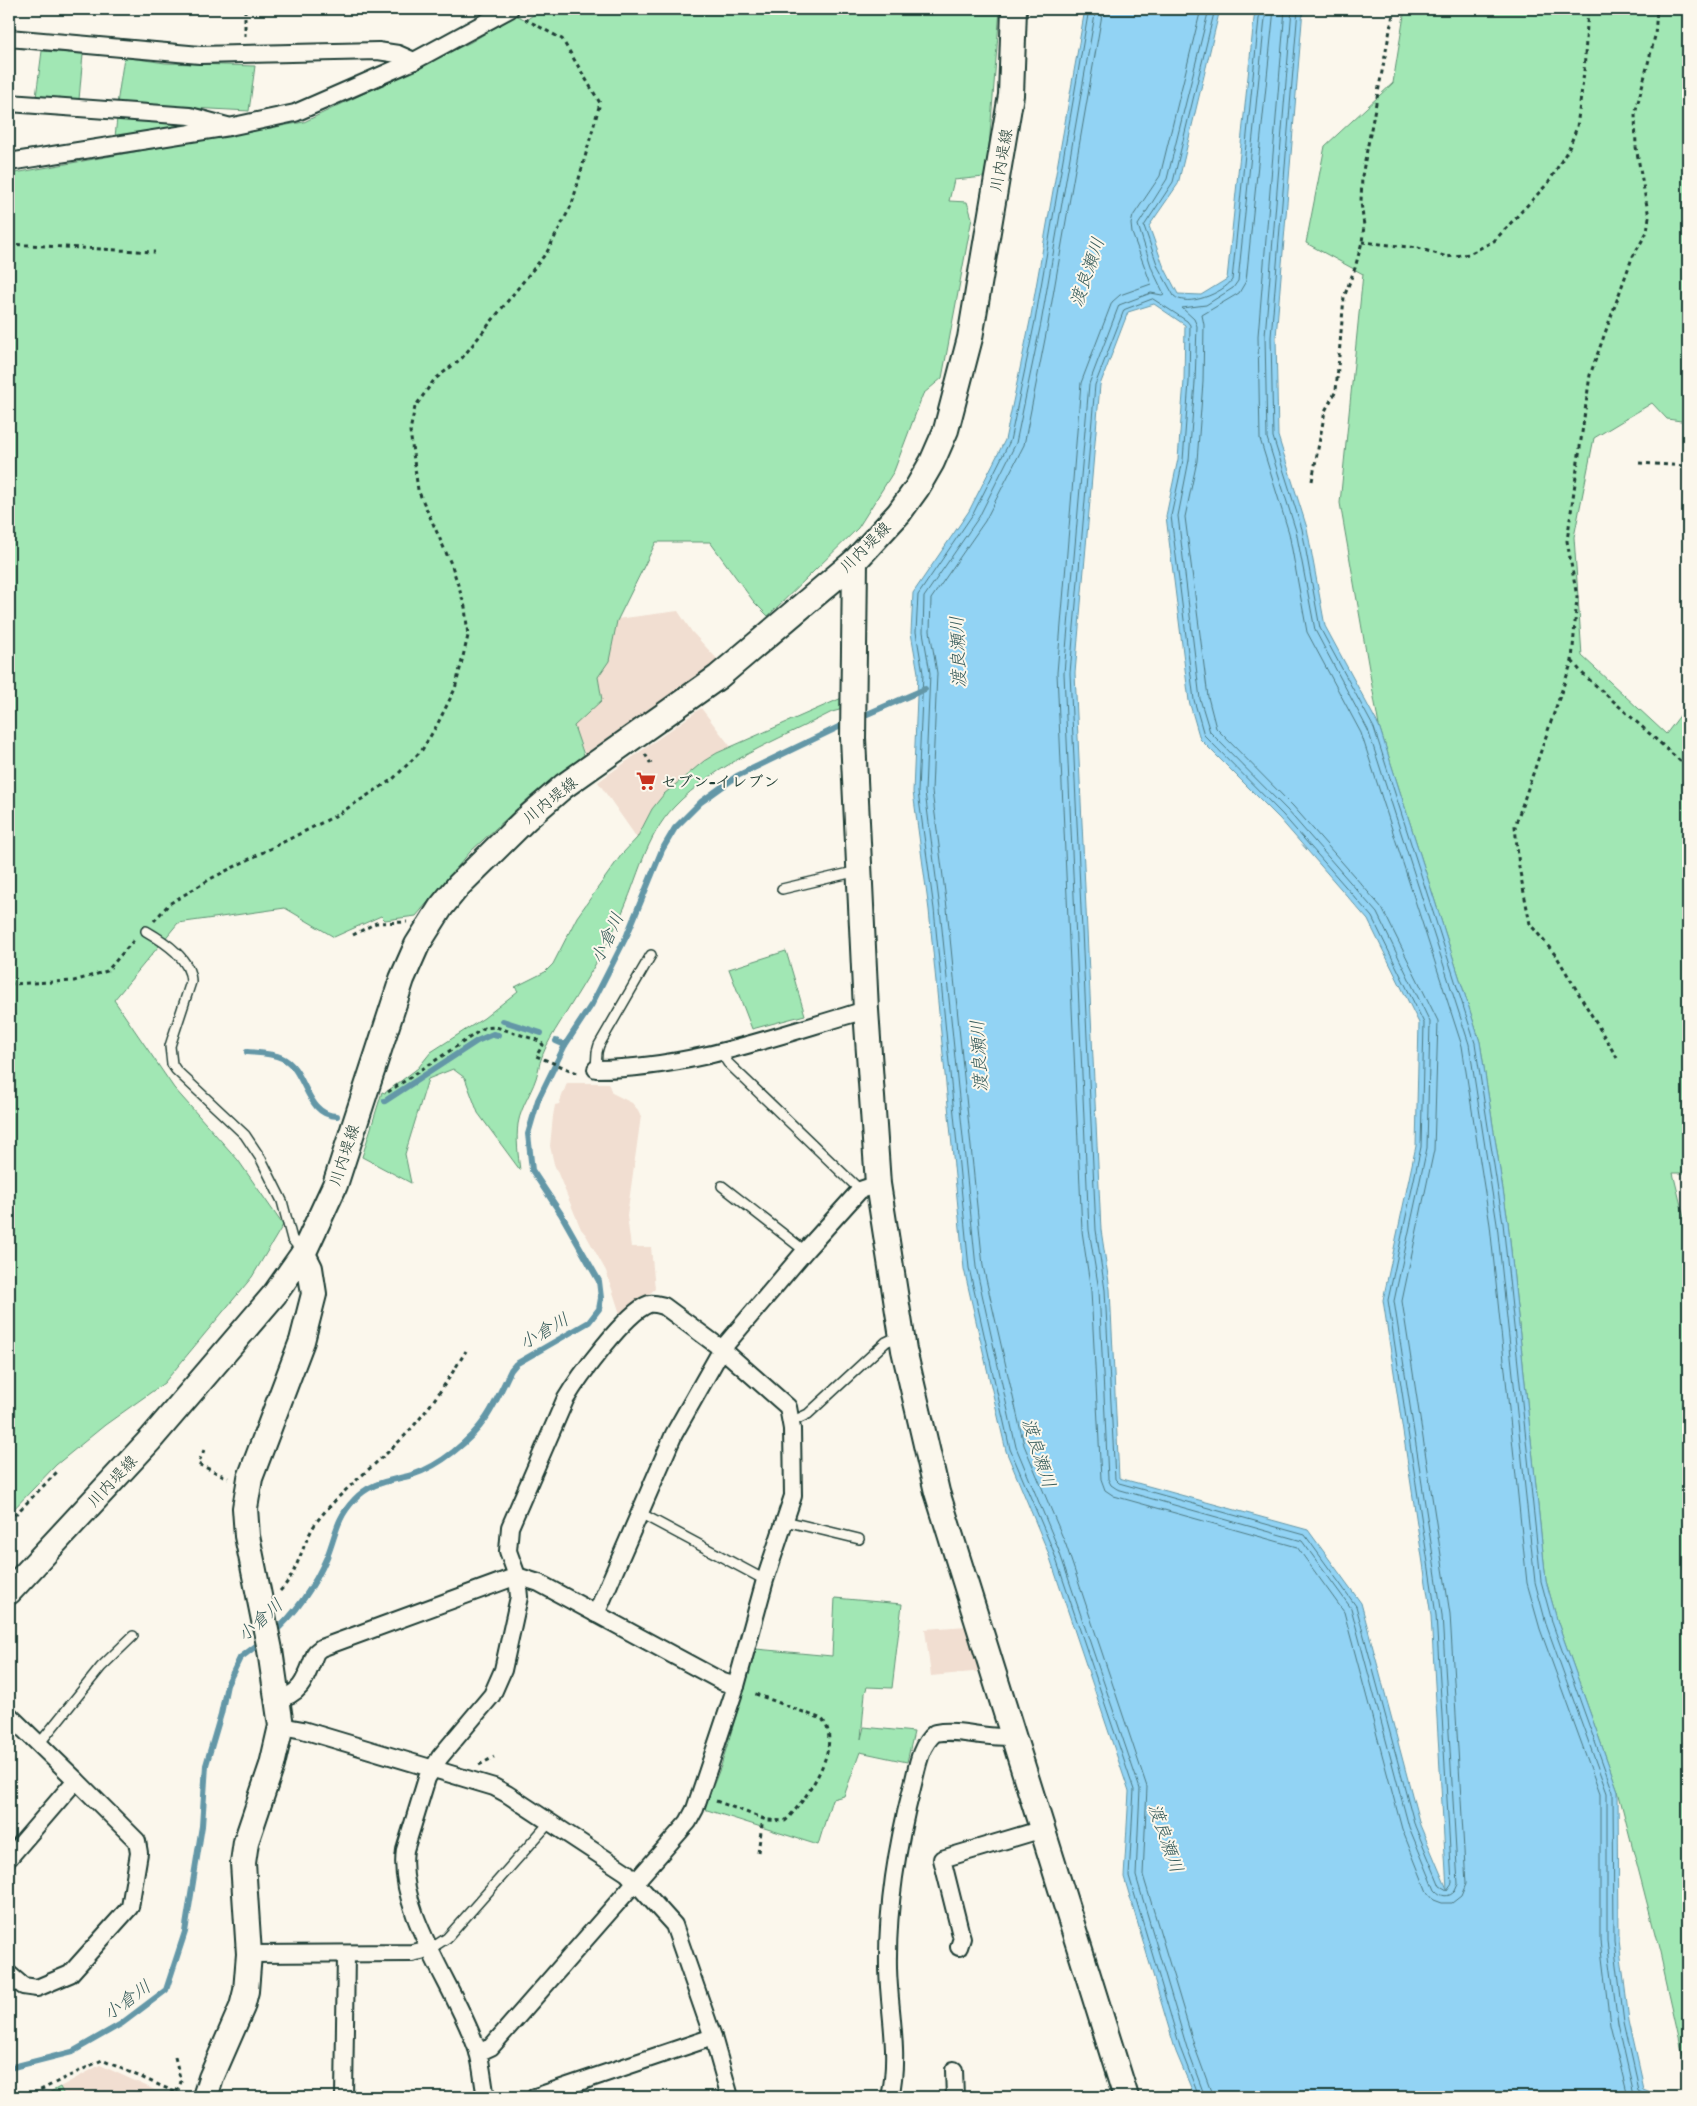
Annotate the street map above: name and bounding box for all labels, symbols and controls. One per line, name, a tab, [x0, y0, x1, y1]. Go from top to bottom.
street label: 川内堤線	[986, 127, 1016, 193]
water label: 渡良瀬川	[1065, 234, 1109, 310]
street label: 川内堤線	[836, 518, 894, 576]
water label: 渡良瀬川	[946, 616, 970, 688]
supermarket icon: セブン-イレブン	[635, 770, 657, 792]
street label: 川内堤線	[519, 772, 581, 828]
place label: セブン-イレブン	[661, 772, 779, 791]
water label: 小倉川	[586, 909, 628, 967]
water label: 渡良瀬川	[966, 1019, 992, 1093]
street label: 川内堤線	[325, 1122, 363, 1188]
water label: 小倉川	[515, 1308, 573, 1354]
water label: 渡良瀬川	[1017, 1415, 1061, 1491]
street label: 川内堤線	[83, 1451, 141, 1511]
water label: 小倉川	[233, 1594, 287, 1646]
water label: 渡良瀬川	[1144, 1800, 1188, 1876]
water label: 小倉川	[99, 1975, 155, 2025]

